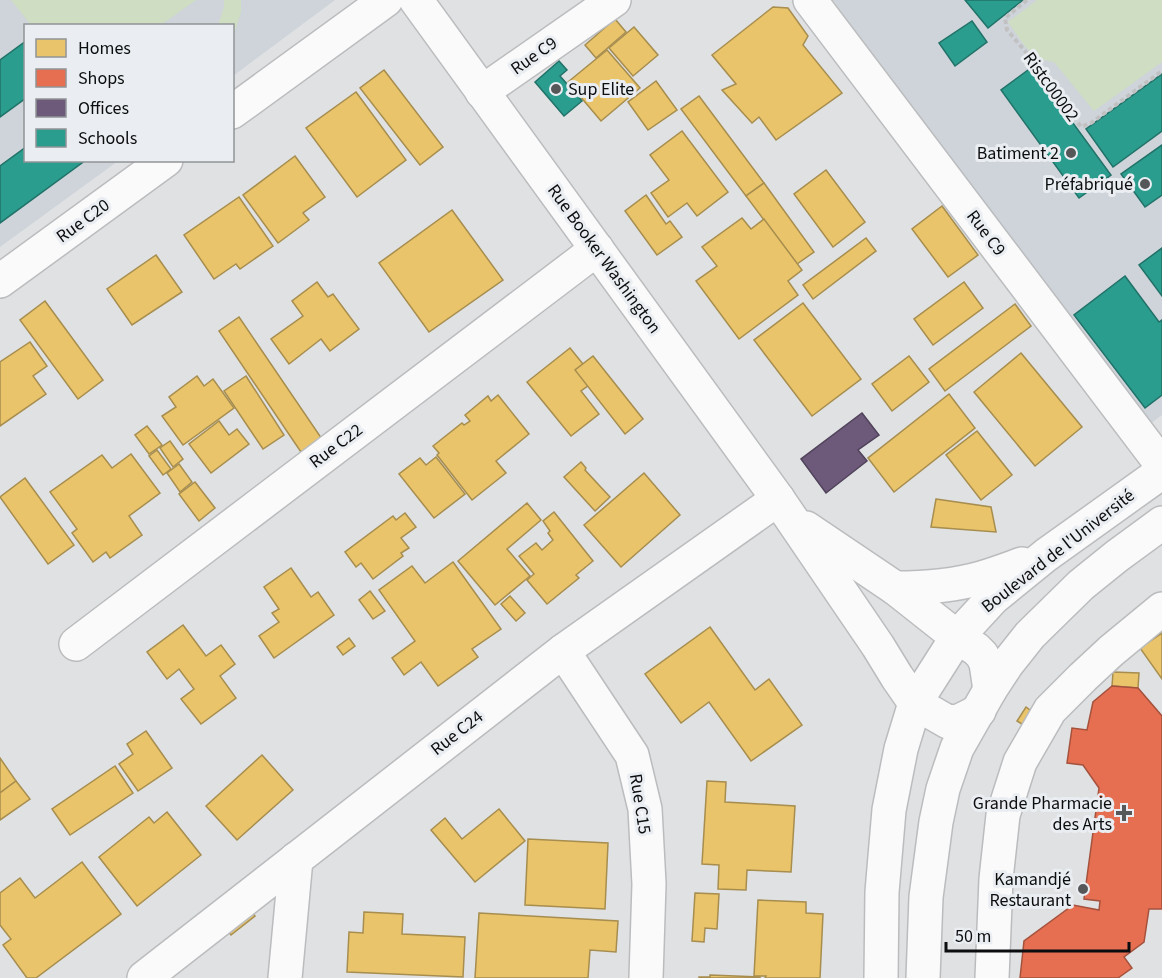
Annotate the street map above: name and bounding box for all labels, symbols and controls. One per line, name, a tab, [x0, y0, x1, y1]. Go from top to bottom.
legend	[24, 24, 234, 162]
street label: Rue C9	[506, 31, 562, 81]
text: Homes	[78, 36, 131, 61]
street label: Ristc00002	[1017, 47, 1085, 127]
text: Shops	[78, 66, 125, 91]
place label: Sup Elite	[568, 77, 634, 102]
marker: Sup Elite	[549, 82, 563, 96]
text: Offices	[78, 96, 129, 121]
text: Schools	[78, 126, 137, 151]
place label: Batiment 2	[977, 141, 1059, 166]
marker: Batiment 2	[1064, 146, 1078, 160]
place label: Préfabriqué	[1045, 172, 1133, 197]
marker: Préfabriqué	[1138, 177, 1152, 191]
street label: Rue Booker Washington	[541, 179, 667, 339]
street label: Rue C20	[51, 193, 115, 249]
street label: Rue C9	[960, 205, 1012, 261]
street label: Rue C22	[304, 418, 368, 474]
street label: Boulevard de l'Université	[976, 483, 1140, 619]
street label: Rue C24	[425, 704, 489, 762]
street label: Rue C15	[623, 772, 657, 836]
place label: Grande Pharmacie des Arts	[973, 791, 1112, 837]
marker: Grande Pharmacie des Arts	[1117, 806, 1131, 820]
place label: Kamandjé Restaurant	[989, 867, 1071, 913]
marker: Kamandjé Restaurant	[1076, 882, 1090, 896]
scale bar	[946, 915, 1129, 953]
text: 50 m	[955, 924, 991, 949]

